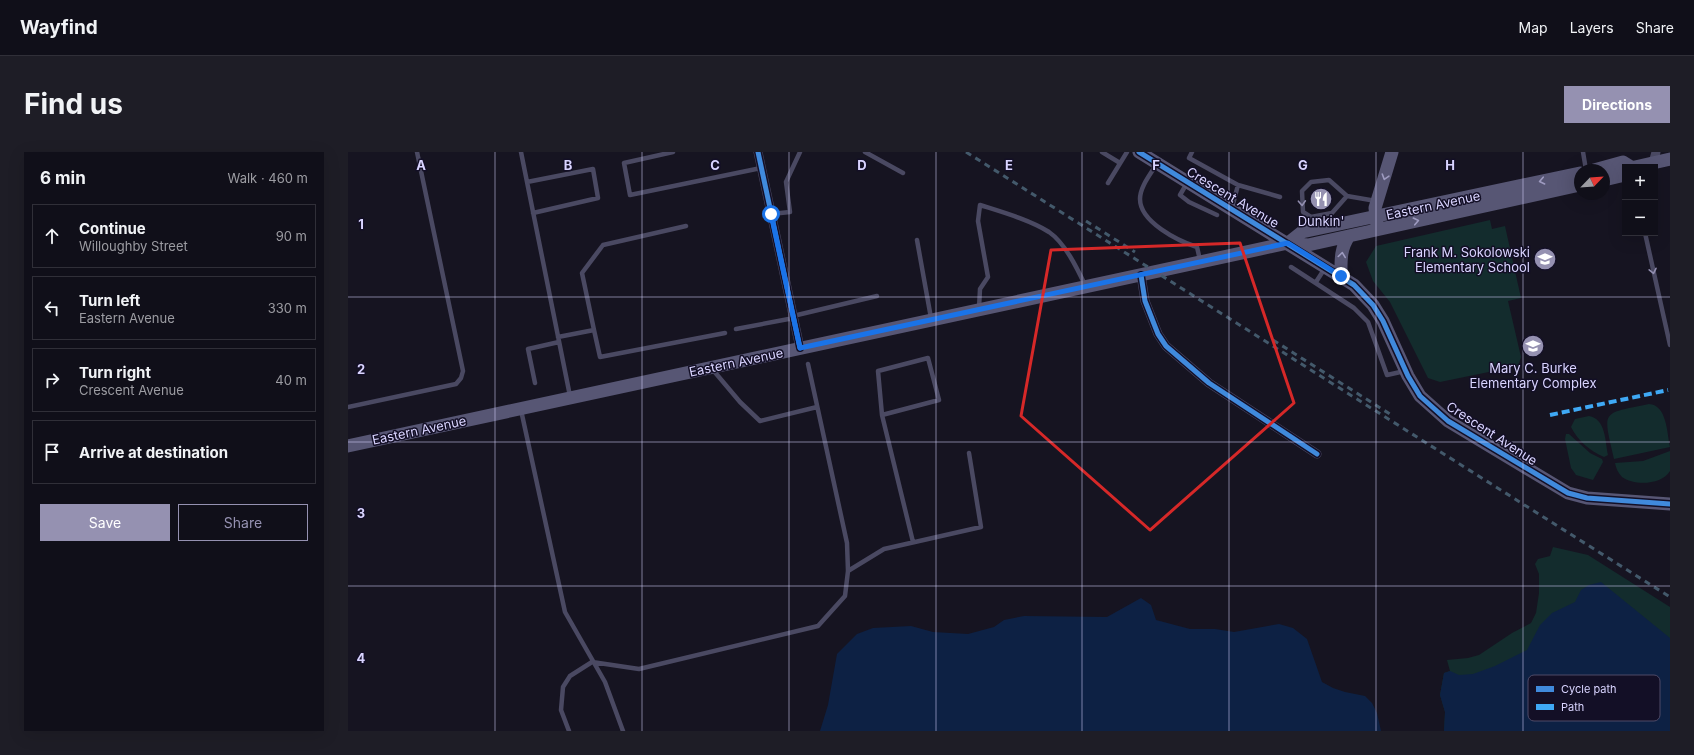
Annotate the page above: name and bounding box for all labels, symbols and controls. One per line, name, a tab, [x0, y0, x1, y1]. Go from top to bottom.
text: Wayfind	[20, 16, 98, 39]
text: Map	[1519, 19, 1548, 36]
text: Layers	[1570, 19, 1614, 36]
text: Share	[1636, 19, 1674, 36]
button: Directions	[1564, 86, 1670, 123]
text: Find us	[24, 87, 123, 121]
text: A	[416, 157, 426, 173]
text: B	[564, 157, 573, 173]
text: C	[710, 157, 720, 173]
text: D	[857, 157, 867, 173]
text: E	[1005, 157, 1013, 173]
text: F	[1152, 157, 1160, 173]
text: G	[1298, 157, 1308, 173]
text: H	[1445, 157, 1455, 173]
street label: Crescent Avenue	[1184, 163, 1282, 231]
north arrow	[1574, 164, 1610, 200]
map controls	[1622, 164, 1658, 236]
button: +	[1622, 164, 1658, 200]
text: 6 min	[40, 168, 86, 188]
text: Walk · 460 m	[228, 170, 308, 186]
one-way arrow	[1381, 173, 1390, 180]
one-way arrow	[1539, 177, 1545, 185]
restaurant icon: Dunkin'	[1308, 186, 1334, 212]
street label: Eastern Avenue	[1384, 187, 1482, 223]
one-way arrow	[1298, 200, 1307, 206]
button: −	[1622, 200, 1658, 236]
route start	[762, 205, 780, 223]
place label: Dunkin'	[1298, 213, 1344, 229]
text: 1	[358, 216, 364, 232]
one-way arrow	[1413, 218, 1420, 226]
text: Continue	[79, 219, 146, 238]
icon: ahead	[41, 225, 63, 247]
text: 90 m	[276, 228, 307, 244]
text: Willoughby Street	[79, 238, 188, 254]
place label: Frank M. Sokolowski Elementary School	[1404, 244, 1530, 275]
school or university icon: Frank M. Sokolowski Elementary School	[1532, 246, 1558, 272]
one-way arrow	[1337, 252, 1346, 258]
route end	[1332, 267, 1350, 285]
one-way arrow	[1648, 268, 1656, 274]
text: Turn left	[79, 291, 140, 310]
icon: left	[41, 297, 63, 319]
text: 330 m	[268, 300, 307, 316]
text: Eastern Avenue	[79, 310, 175, 326]
school or university icon: Mary C. Burke Elementary Complex	[1520, 333, 1546, 359]
street label: Eastern Avenue	[687, 344, 785, 380]
place label: Mary C. Burke Elementary Complex	[1469, 360, 1597, 391]
text: 2	[357, 361, 365, 377]
text: Turn right	[79, 363, 151, 382]
icon: right	[41, 369, 63, 391]
text: 40 m	[275, 372, 307, 388]
text: Crescent Avenue	[79, 382, 184, 398]
street label: Crescent Avenue	[1444, 398, 1540, 468]
street label: Eastern Avenue	[370, 412, 468, 448]
icon: arrive	[41, 441, 63, 463]
text: Arrive at destination	[79, 443, 228, 462]
button: Save	[40, 504, 170, 541]
button: Share	[178, 504, 308, 541]
text: 3	[357, 505, 365, 521]
text: 4	[357, 650, 366, 666]
legend	[1528, 675, 1660, 721]
text: Cycle path	[1561, 682, 1617, 696]
text: Path	[1561, 700, 1584, 714]

